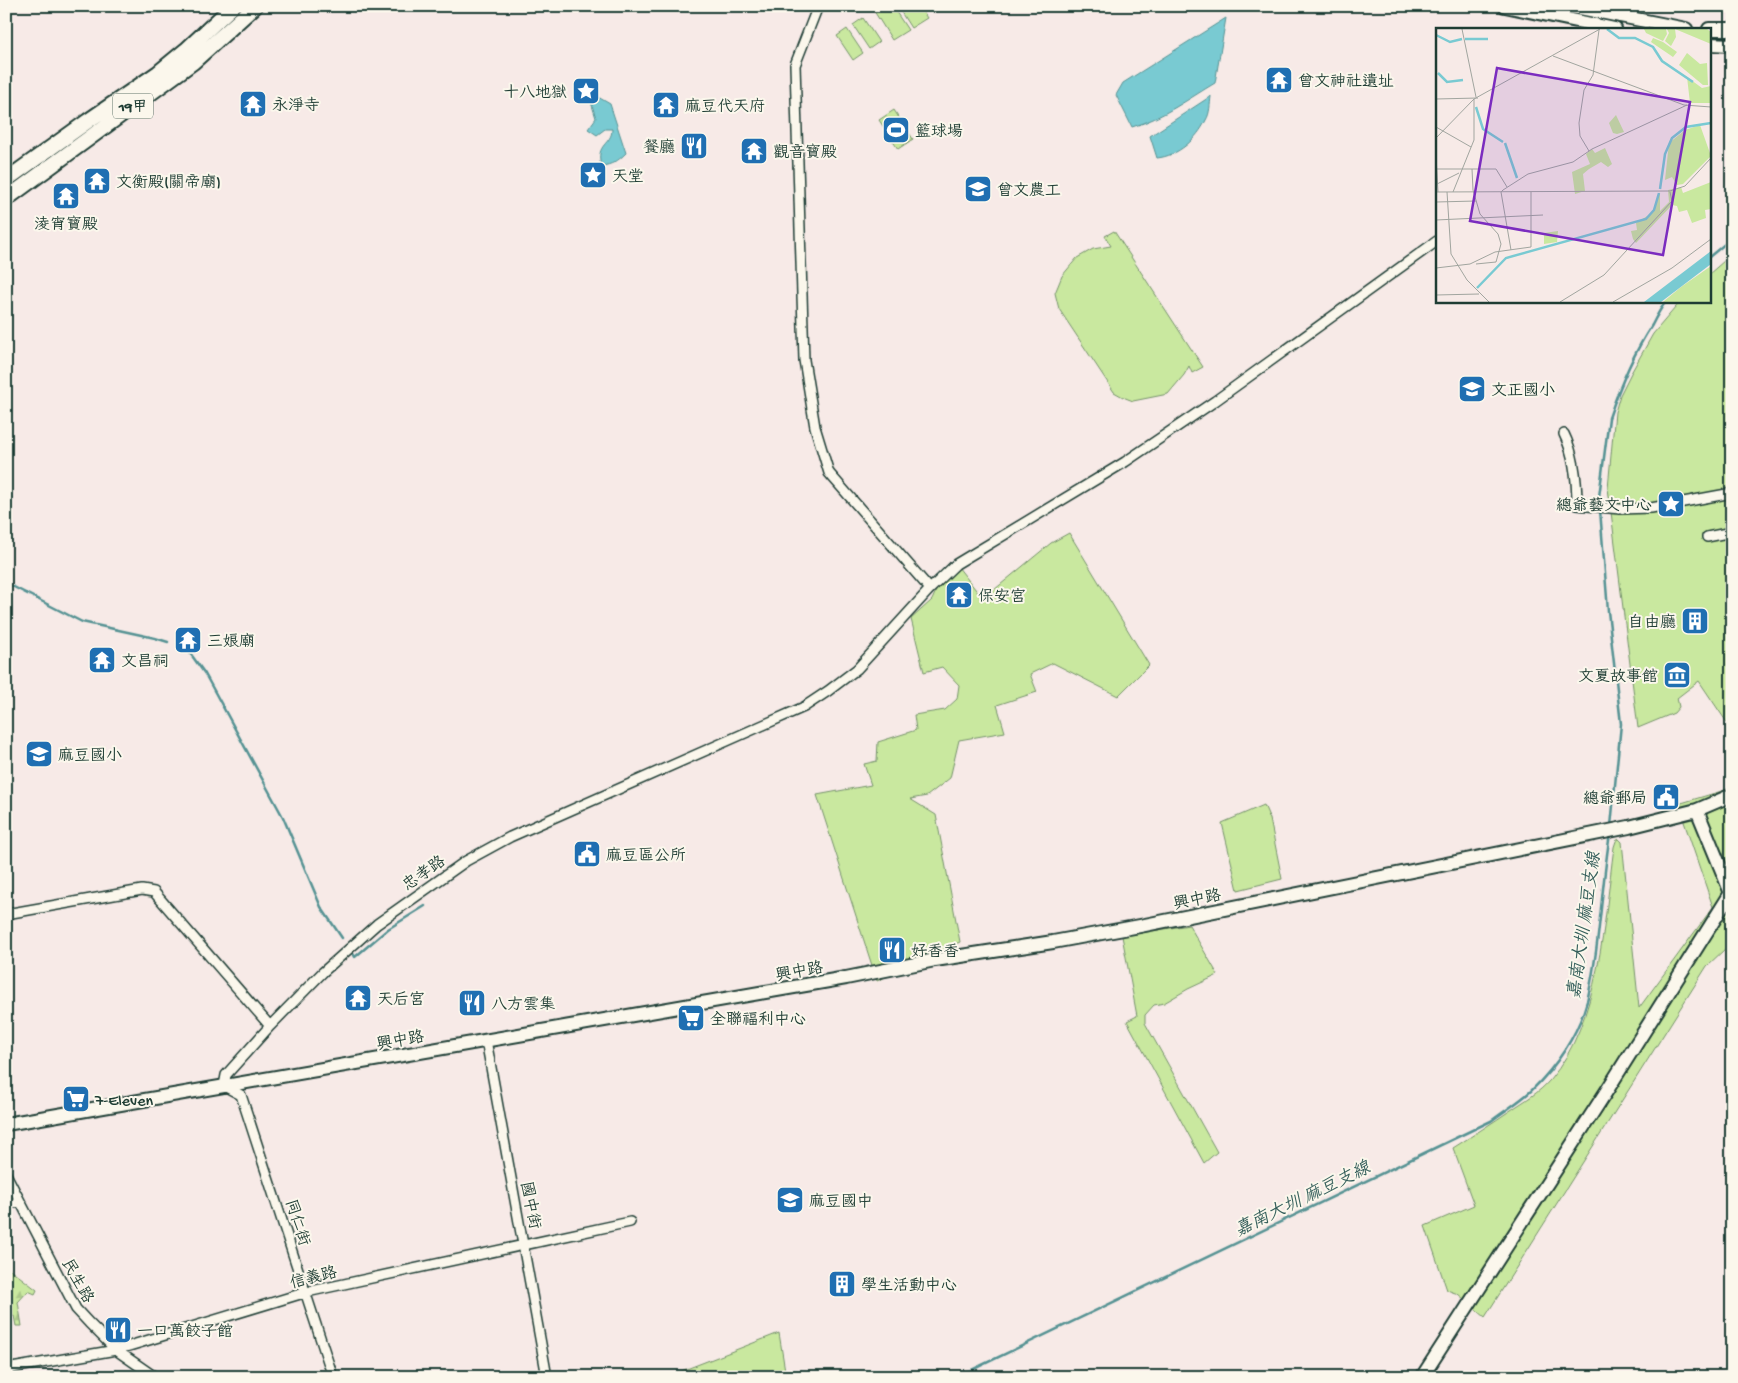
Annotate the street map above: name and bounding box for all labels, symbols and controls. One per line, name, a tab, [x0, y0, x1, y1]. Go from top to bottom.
inset map	[1436, 28, 1710, 302]
temple icon: 曾文神社遺址	[1264, 65, 1294, 95]
place label: 曾文神社遺址	[1298, 72, 1394, 93]
place icon: 十八地獄	[571, 76, 601, 106]
place label: 十八地獄	[503, 84, 567, 104]
temple icon: 永淨寺	[238, 89, 268, 119]
temple icon: 麻豆代天府	[651, 90, 681, 120]
road number: 19甲	[113, 94, 153, 118]
place label: 永淨寺	[272, 96, 320, 117]
place label: 麻豆代天府	[685, 97, 765, 118]
sports icon: 籃球場	[881, 115, 911, 145]
place label: 籃球場	[915, 122, 963, 143]
restaurant icon: 餐廳	[679, 131, 709, 161]
temple icon: 觀音寶殿	[739, 136, 769, 166]
place label: 餐廳	[643, 138, 675, 159]
place label: 觀音寶殿	[773, 143, 837, 164]
place icon: 天堂	[578, 160, 608, 190]
temple icon: 文衡殿(關帝廟)	[82, 166, 112, 196]
place label: 天堂	[612, 168, 644, 188]
place label: 文衡殿(關帝廟)	[116, 173, 221, 194]
school or university icon: 曾文農工	[963, 174, 993, 204]
temple icon: 淩宵寶殿	[51, 181, 81, 211]
place label: 曾文農工	[997, 181, 1061, 202]
place label: 淩宵寶殿	[34, 215, 98, 236]
school or university icon: 文正國小	[1457, 374, 1487, 404]
place label: 文正國小	[1491, 382, 1555, 402]
place icon: 總爺藝文中心	[1656, 489, 1686, 519]
place label: 總爺藝文中心	[1556, 496, 1652, 517]
temple icon: 保安宮	[944, 580, 974, 610]
place label: 保安宮	[978, 587, 1026, 608]
building icon: 自由廳	[1680, 606, 1710, 636]
place label: 自由廳	[1628, 613, 1676, 634]
temple icon: 三娘廟	[173, 625, 203, 655]
place label: 三娘廟	[207, 632, 255, 653]
temple icon: 文昌祠	[87, 645, 117, 675]
place label: 文昌祠	[121, 653, 169, 673]
museum icon: 文夏故事館	[1662, 660, 1692, 690]
place label: 文夏故事館	[1578, 667, 1658, 688]
school or university icon: 麻豆國小	[24, 739, 54, 769]
place label: 麻豆國小	[58, 746, 122, 767]
public building icon: 總爺郵局	[1651, 782, 1681, 812]
place label: 總爺郵局	[1583, 789, 1647, 810]
public building icon: 麻豆區公所	[572, 839, 602, 869]
place label: 麻豆區公所	[606, 846, 686, 867]
water label: 嘉南大圳 麻豆支線	[1564, 849, 1606, 1000]
street label: 忠孝路	[399, 852, 450, 896]
street label: 興中路	[1172, 886, 1223, 915]
restaurant icon: 好香香	[877, 935, 907, 965]
place label: 好香香	[911, 943, 959, 963]
street label: 興中路	[774, 958, 825, 987]
temple icon: 天后宮	[343, 983, 373, 1013]
restaurant icon: 八方雲集	[457, 988, 487, 1018]
place label: 天后宮	[377, 990, 425, 1011]
place label: 八方雲集	[491, 995, 555, 1016]
supermarket icon: 全聯福利中心	[676, 1003, 706, 1033]
place label: 全聯福利中心	[710, 1010, 806, 1031]
street label: 興中路	[375, 1027, 426, 1056]
supermarket icon: 7-Eleven	[61, 1084, 91, 1114]
place label: 7-Eleven	[94, 1093, 153, 1112]
water label: 嘉南大圳 麻豆支線	[1231, 1157, 1375, 1242]
street label: 國中街	[515, 1180, 544, 1231]
school or university icon: 麻豆國中	[775, 1185, 805, 1215]
place label: 麻豆國中	[809, 1192, 873, 1213]
street label: 同仁街	[279, 1197, 313, 1249]
street label: 民生路	[56, 1255, 98, 1307]
street label: 信義路	[288, 1262, 339, 1294]
building icon: 學生活動中心	[827, 1269, 857, 1299]
place label: 學生活動中心	[861, 1276, 957, 1297]
restaurant icon: 一口萬餃子館	[103, 1315, 133, 1345]
place label: 一口萬餃子館	[137, 1322, 233, 1343]

